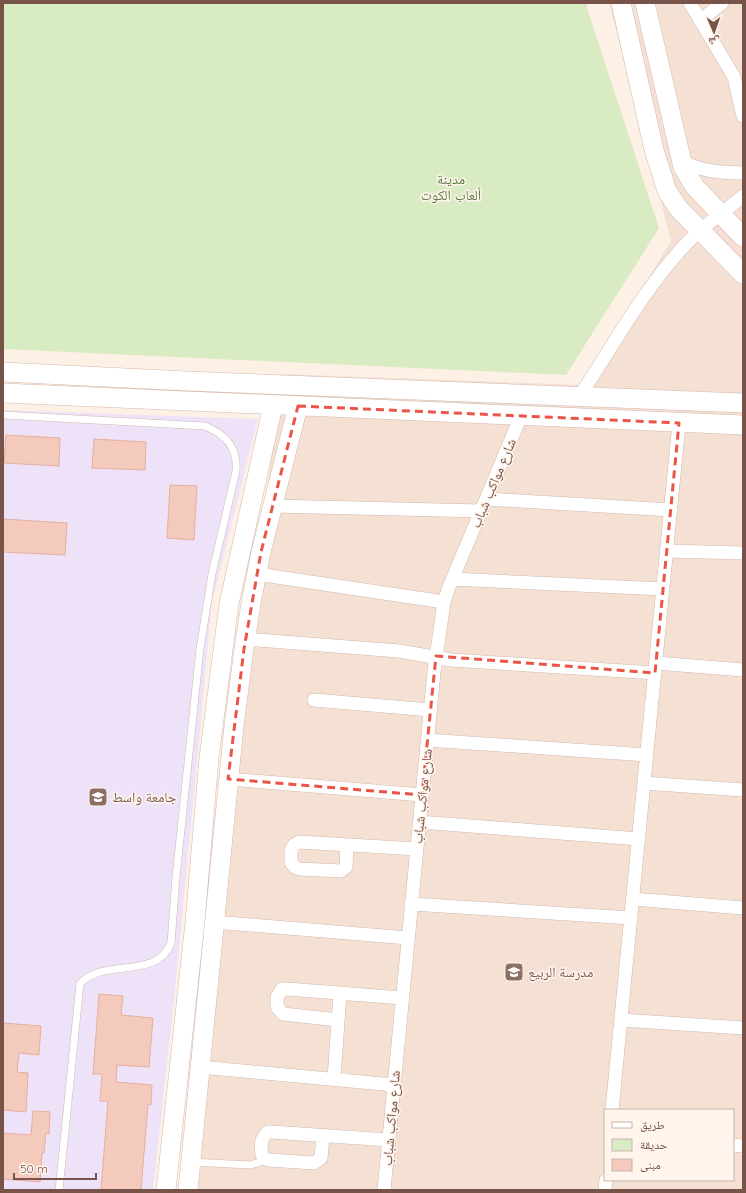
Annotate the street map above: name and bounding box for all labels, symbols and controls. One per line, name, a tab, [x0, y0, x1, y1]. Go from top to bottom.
north arrow	[694, 12, 734, 52]
text: ش	[708, 34, 720, 49]
park label: مدينة ألعاب الكوت	[421, 170, 481, 204]
street label: شارع مواكب شباب	[466, 436, 521, 531]
street label: شارع مواكب شباب	[408, 748, 437, 845]
school or university icon: جامعة واسط	[87, 786, 109, 808]
place label: جامعة واسط	[112, 788, 177, 806]
school or university icon: مدرسة الربيع	[503, 961, 525, 983]
place label: مدرسة الربيع	[528, 963, 593, 982]
street label: شارع مواكب شباب	[378, 1070, 405, 1166]
legend	[604, 1109, 734, 1181]
text: طريق	[640, 1117, 665, 1132]
text: حديقة	[640, 1137, 668, 1152]
scale bar	[14, 1155, 96, 1181]
text: مبنى	[640, 1157, 661, 1172]
text: 50 m	[20, 1161, 48, 1176]

